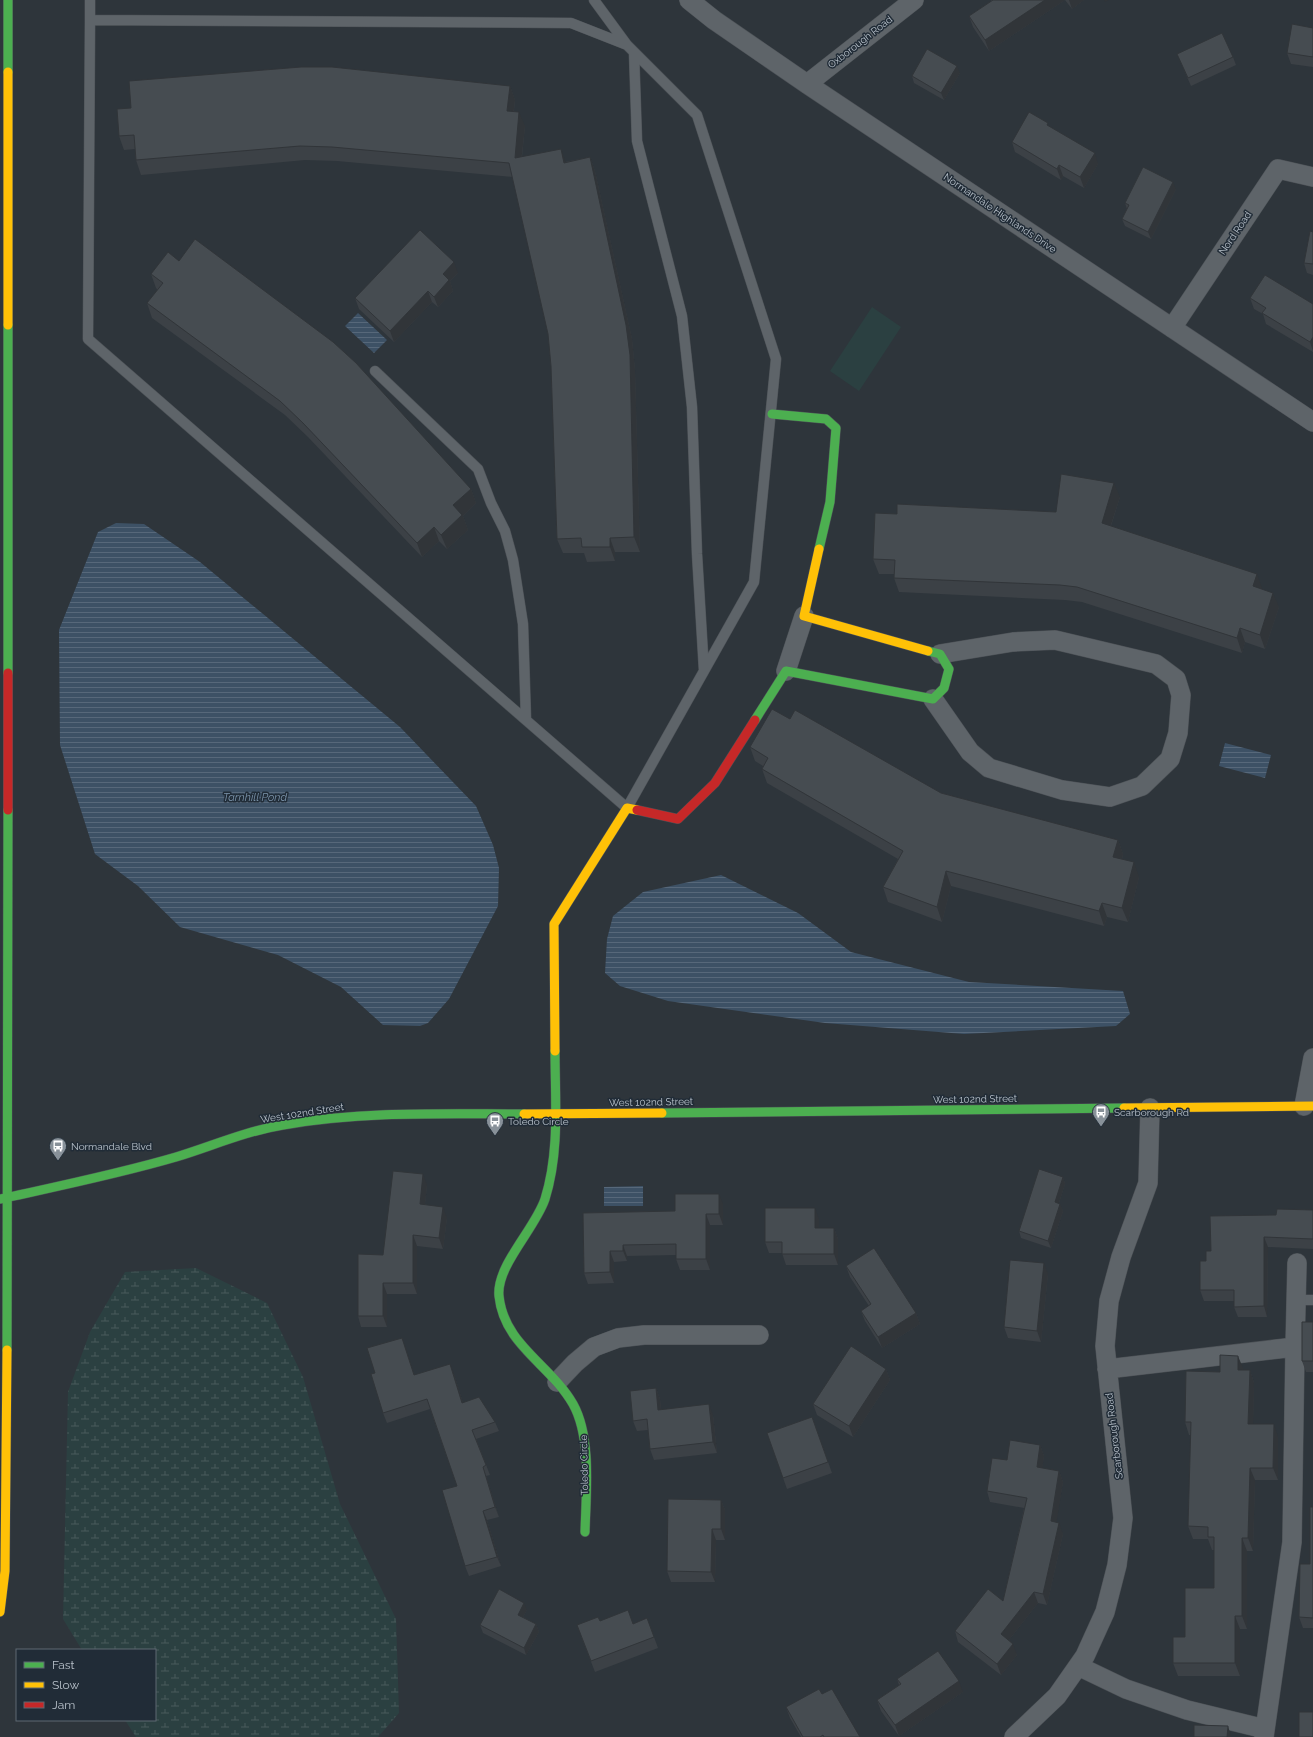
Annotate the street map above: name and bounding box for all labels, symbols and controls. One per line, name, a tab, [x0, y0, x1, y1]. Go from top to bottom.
street label: Oxborough Road	[826, 14, 894, 70]
street label: Normandale Highlands Drive	[942, 171, 1058, 255]
street label: Nord Road	[1217, 209, 1253, 257]
water label: Tarnhill Pond	[223, 791, 287, 804]
street label: West 102nd Street	[933, 1093, 1018, 1105]
street label: West 102nd Street	[609, 1096, 694, 1108]
street label: West 102nd Street	[259, 1101, 345, 1125]
bus stop icon: Scarborough Rd	[1091, 1102, 1111, 1127]
place label: Scarborough Rd	[1114, 1107, 1189, 1118]
bus stop icon: Toledo Circle	[485, 1111, 505, 1136]
place label: Toledo Circle	[508, 1116, 569, 1127]
bus stop icon: Normandale Blvd	[48, 1136, 68, 1161]
place label: Normandale Blvd	[71, 1141, 152, 1152]
street label: Scarborough Road	[1103, 1392, 1125, 1480]
street label: Toledo Circle	[578, 1434, 590, 1495]
legend	[16, 1649, 156, 1721]
text: Fast	[52, 1658, 75, 1672]
text: Slow	[52, 1678, 79, 1692]
text: Jam	[52, 1698, 75, 1712]

